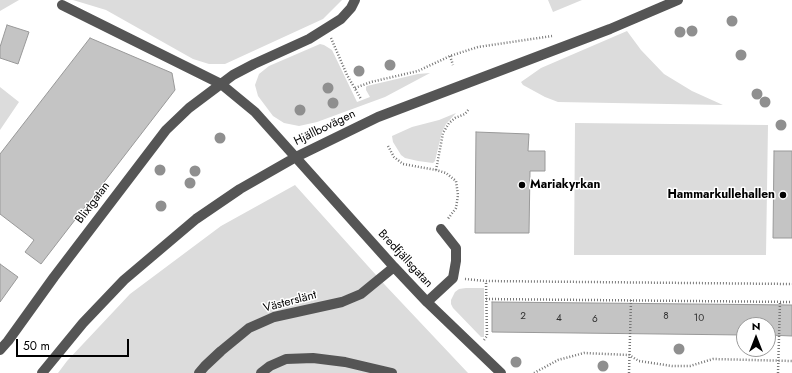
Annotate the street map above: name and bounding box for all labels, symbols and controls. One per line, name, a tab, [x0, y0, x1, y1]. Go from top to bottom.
street label: Hjällbovägen	[292, 107, 358, 149]
place label: Mariakyrkan	[530, 178, 600, 192]
street label: Blixtgatan	[73, 179, 113, 227]
marker: Mariakyrkan	[517, 180, 527, 190]
place label: Hammarkullehallen	[667, 188, 775, 202]
marker: Hammarkullehallen	[778, 190, 788, 200]
street label: Bredfjällsgatan	[375, 227, 435, 291]
street label: Västerslänt	[262, 288, 318, 316]
house number: 2	[520, 311, 526, 323]
house number: 8	[663, 311, 669, 323]
house number: 4	[556, 313, 562, 325]
house number: 10	[694, 313, 704, 325]
house number: 6	[592, 314, 598, 326]
north arrow	[736, 317, 776, 357]
text: N	[752, 318, 760, 334]
scale bar	[18, 331, 131, 357]
text: 50 m	[23, 337, 50, 355]

